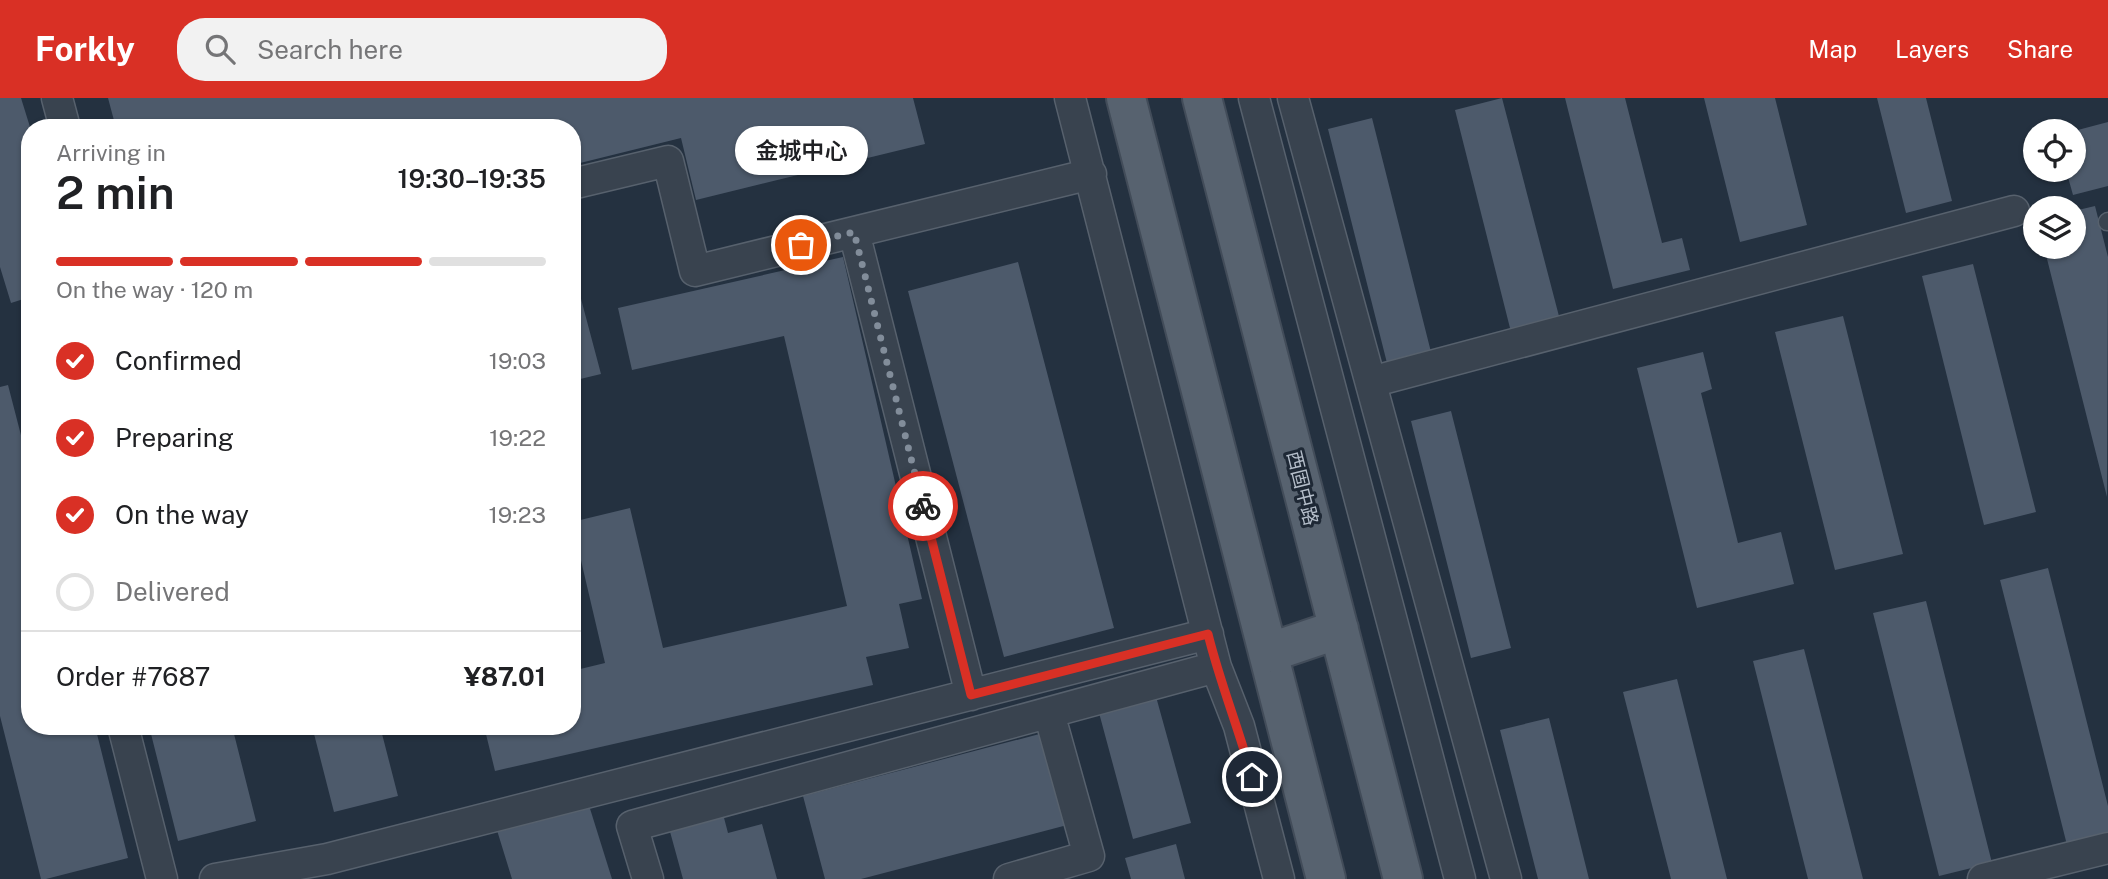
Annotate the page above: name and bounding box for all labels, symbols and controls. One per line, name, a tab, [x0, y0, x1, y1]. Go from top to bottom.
search box	[177, 18, 667, 81]
text: Forkly	[35, 30, 135, 68]
icon: search	[201, 30, 239, 68]
text: Search here	[257, 34, 403, 65]
text: Map	[1808, 35, 1857, 63]
text: Layers	[1895, 35, 1969, 63]
text: Share	[2007, 35, 2073, 63]
map controls	[2023, 119, 2086, 259]
button: locate	[2023, 119, 2086, 182]
callout: 金城中心	[734, 126, 868, 175]
text: 金城中心	[756, 137, 848, 164]
text: Arriving in	[56, 139, 166, 166]
text: 19:30–19:35	[398, 163, 546, 194]
text: 2 min	[56, 165, 175, 219]
button: layers	[2023, 196, 2086, 259]
pin	[771, 215, 831, 275]
icon: bag	[782, 226, 820, 264]
text: On the way · 120 m	[56, 276, 253, 303]
icon: check	[56, 342, 94, 380]
text: Confirmed	[115, 345, 242, 376]
text: 19:03	[489, 347, 546, 374]
icon: check	[56, 419, 94, 457]
text: Preparing	[115, 422, 234, 453]
text: 19:22	[489, 424, 546, 451]
street label: 西固中路	[1283, 448, 1323, 528]
courier	[888, 471, 958, 541]
icon: bike	[904, 487, 942, 525]
icon: check	[56, 496, 94, 534]
text: On the way	[115, 499, 249, 530]
text: 19:23	[488, 501, 546, 528]
text: Delivered	[115, 576, 230, 607]
text: Order #7687	[56, 661, 210, 692]
text: ¥87.01	[464, 661, 546, 692]
pin	[1222, 747, 1282, 807]
icon: home	[1233, 758, 1271, 796]

